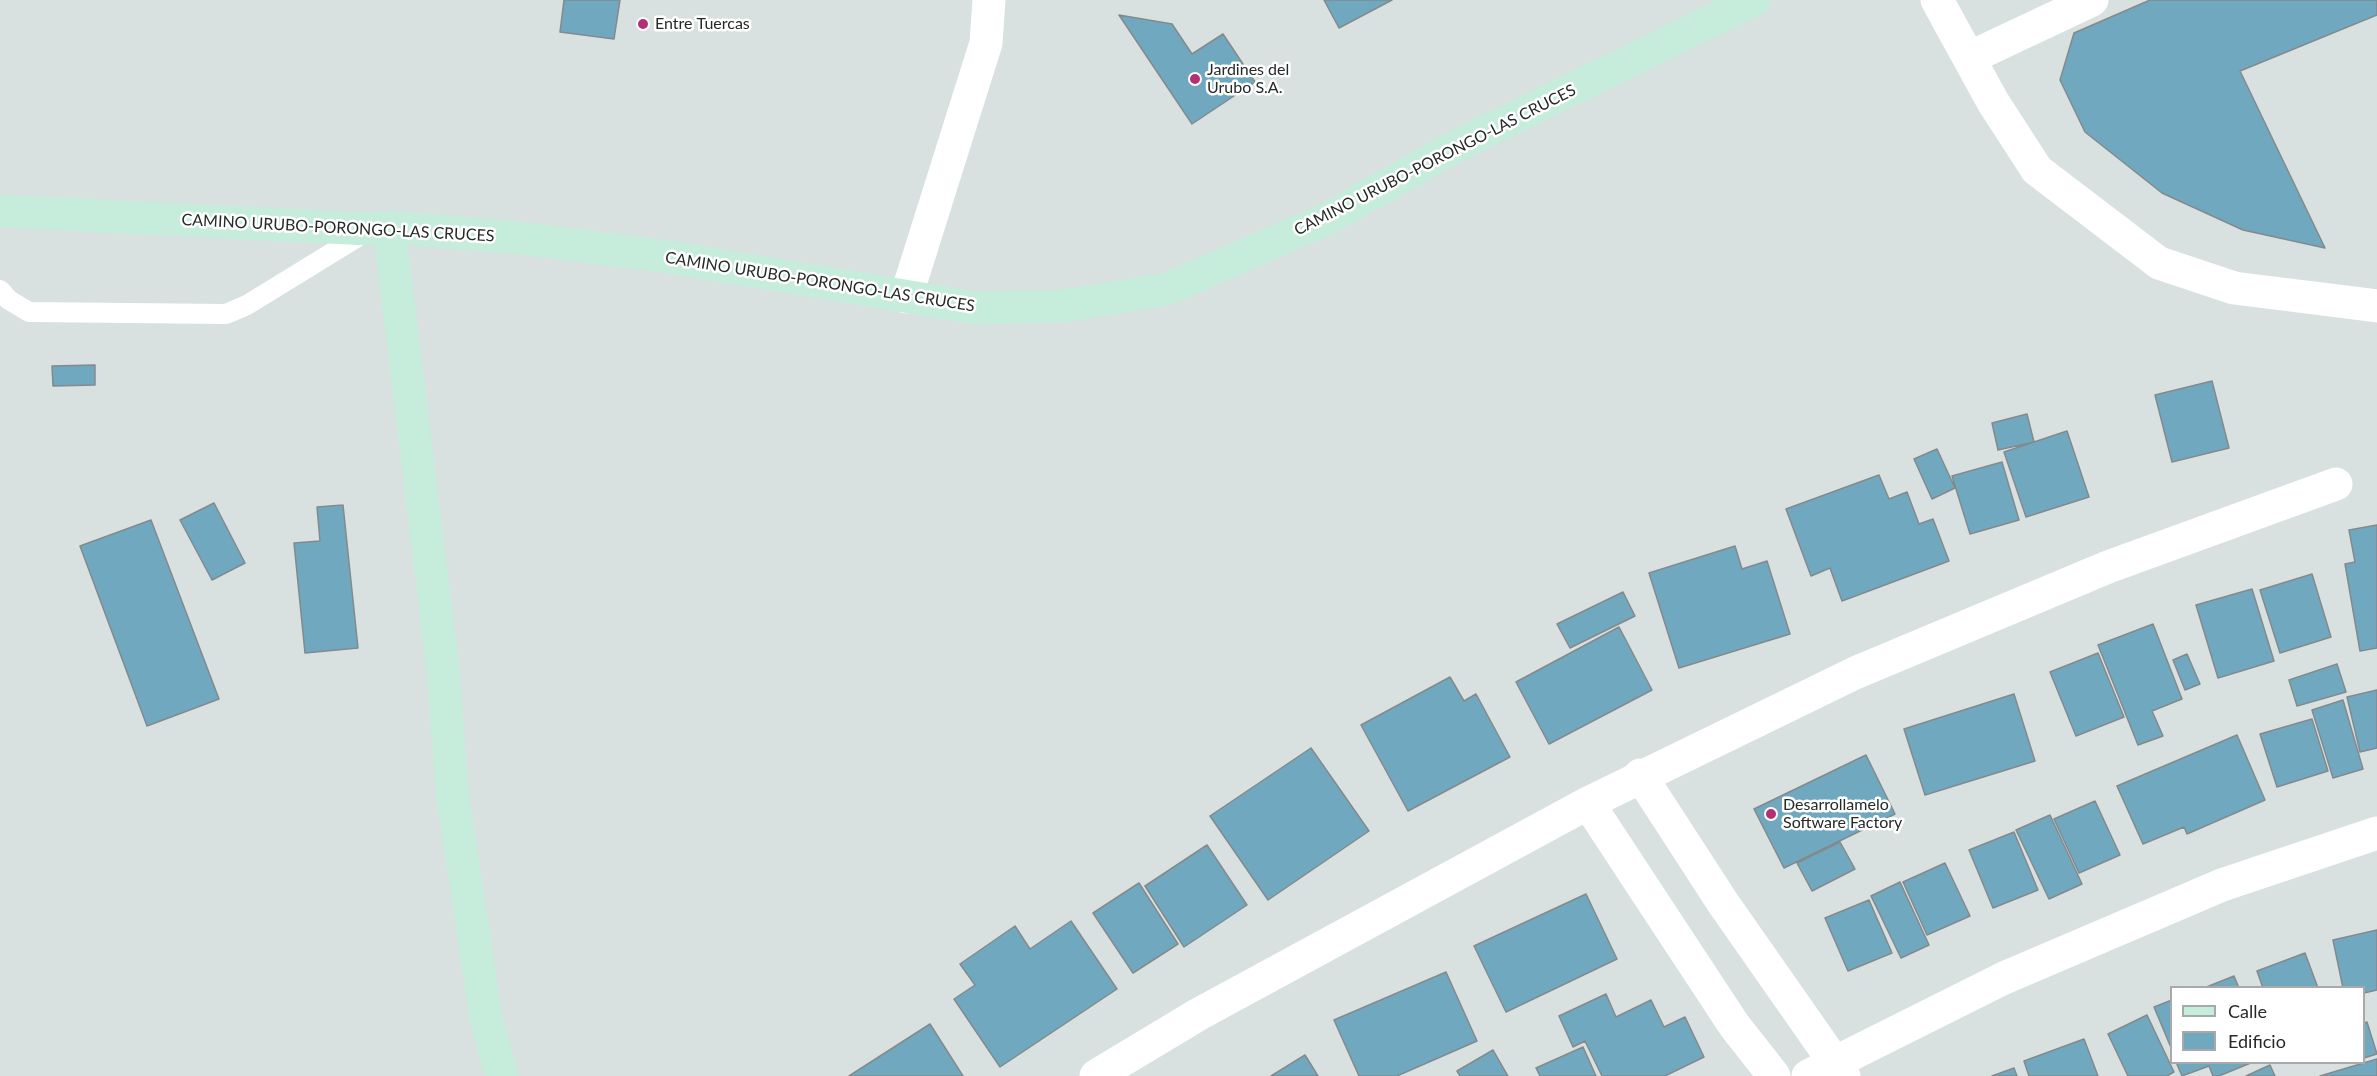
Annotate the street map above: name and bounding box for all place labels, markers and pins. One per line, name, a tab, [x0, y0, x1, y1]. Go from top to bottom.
place label: Entre Tuercas	[655, 14, 750, 34]
marker: Entre Tuercas	[636, 17, 650, 31]
place label: Jardines del Urubo S.A.	[1207, 60, 1289, 98]
marker: Jardines del Urubo S.A.	[1188, 72, 1202, 86]
place label: Desarrollamelo Software Factory	[1783, 795, 1902, 833]
marker: Desarrollamelo Software Factory	[1764, 807, 1778, 821]

